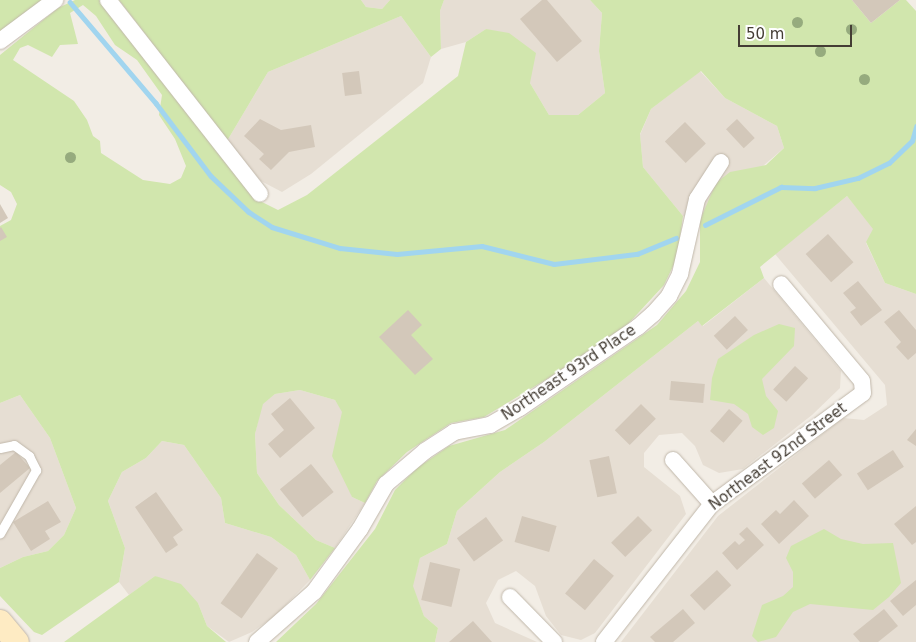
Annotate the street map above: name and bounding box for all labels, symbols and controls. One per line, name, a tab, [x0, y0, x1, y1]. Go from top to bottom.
scale bar	[741, 15, 855, 47]
text: 50 m	[746, 25, 784, 43]
street label: Northeast 93rd Place	[498, 321, 640, 425]
street label: Northeast 92nd Street	[706, 399, 850, 515]

